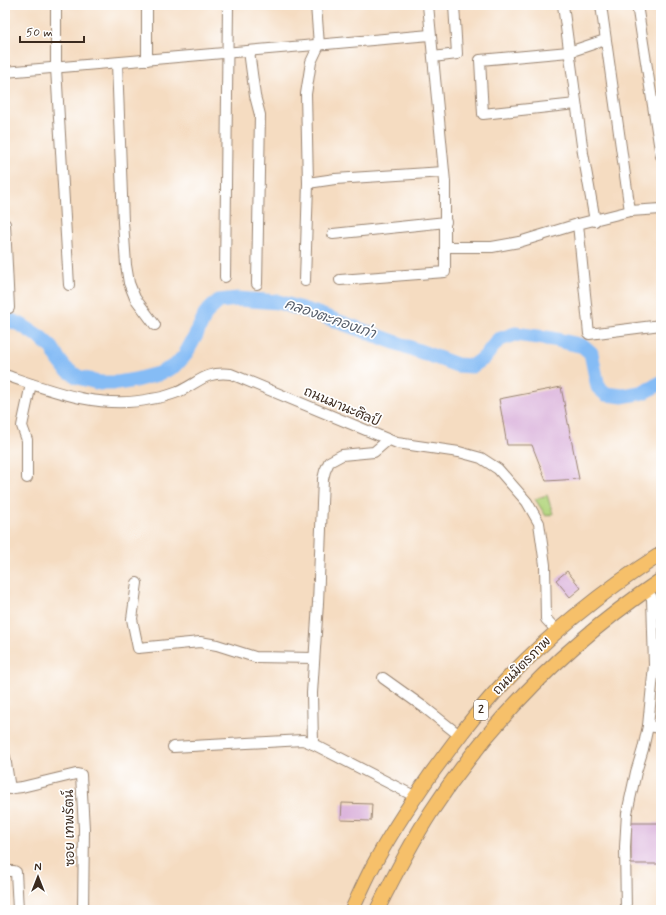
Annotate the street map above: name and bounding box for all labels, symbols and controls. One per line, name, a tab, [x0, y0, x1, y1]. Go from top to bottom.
scale bar	[20, 18, 84, 44]
text: 50 m	[26, 25, 53, 41]
water label: คลองตะคองเก่า	[282, 294, 379, 343]
street label: ถนนมานะศิลป์	[301, 381, 384, 431]
street label: ถนนมิตรภาพ	[489, 633, 555, 699]
road number: 2	[474, 700, 488, 720]
street label: ซอย เทพรัตน์	[59, 789, 79, 866]
north arrow	[18, 857, 58, 897]
text: N	[34, 861, 42, 875]

